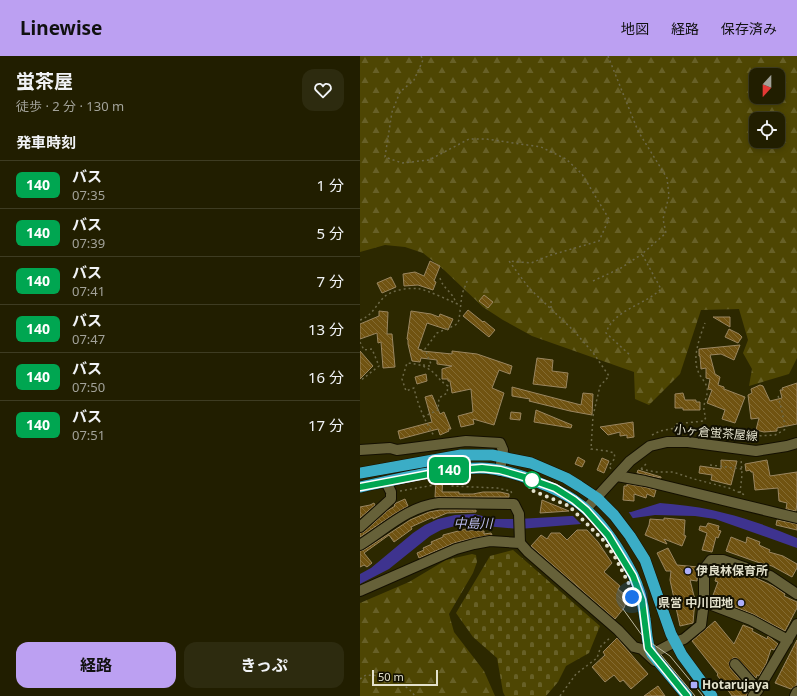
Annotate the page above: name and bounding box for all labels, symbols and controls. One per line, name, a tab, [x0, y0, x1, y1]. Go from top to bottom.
text: Linewise	[20, 15, 102, 41]
text: 地図	[621, 19, 649, 38]
text: 経路	[671, 19, 699, 38]
text: 保存済み	[721, 19, 777, 38]
text: 蛍茶屋	[16, 68, 73, 94]
north arrow	[749, 68, 785, 104]
map controls	[749, 68, 785, 148]
button: heart	[302, 69, 344, 111]
text: 徒歩 · 2 分 · 130 m	[16, 97, 124, 115]
button: locate	[749, 112, 785, 148]
text: 発車時刻	[16, 132, 76, 152]
text: バス	[72, 166, 102, 186]
text: 140	[26, 175, 50, 194]
text: 1 分	[317, 175, 344, 195]
text: 07:35	[72, 186, 105, 204]
text: バス	[72, 214, 102, 234]
text: 140	[26, 223, 50, 242]
text: 5 分	[317, 223, 344, 243]
text: 07:39	[72, 234, 105, 252]
text: バス	[72, 262, 102, 282]
text: 140	[26, 271, 50, 290]
text: 7 分	[317, 271, 344, 291]
text: 07:41	[72, 282, 105, 300]
text: バス	[72, 310, 102, 330]
text: 140	[26, 319, 50, 338]
text: 13 分	[308, 319, 344, 339]
text: 07:47	[72, 330, 105, 348]
text: バス	[72, 358, 102, 378]
text: 140	[26, 367, 50, 386]
text: 16 分	[308, 367, 344, 387]
text: 07:50	[72, 378, 105, 396]
text: バス	[72, 406, 102, 426]
text: 140	[26, 415, 50, 434]
text: 17 分	[308, 415, 344, 435]
street label: 小ヶ倉蛍茶屋線	[673, 420, 759, 445]
text: 07:51	[72, 426, 105, 444]
line badge: 140	[426, 457, 472, 483]
text: 140	[437, 460, 461, 479]
unlabelled marker	[523, 471, 541, 489]
water label: 中島川	[453, 514, 494, 532]
place label: 伊良林保育所	[696, 562, 768, 579]
marker: 伊良林保育所	[683, 566, 693, 576]
your location	[622, 587, 642, 607]
place label: 県営 中川団地	[658, 594, 733, 611]
marker: 県営 中川団地	[736, 598, 746, 608]
button: 経路	[16, 642, 176, 688]
button: きっぷ	[184, 642, 344, 688]
scale bar	[372, 668, 438, 687]
text: 50 m	[378, 669, 404, 684]
place label: Hotarujaya	[702, 676, 769, 693]
marker: Hotarujaya	[689, 680, 699, 690]

